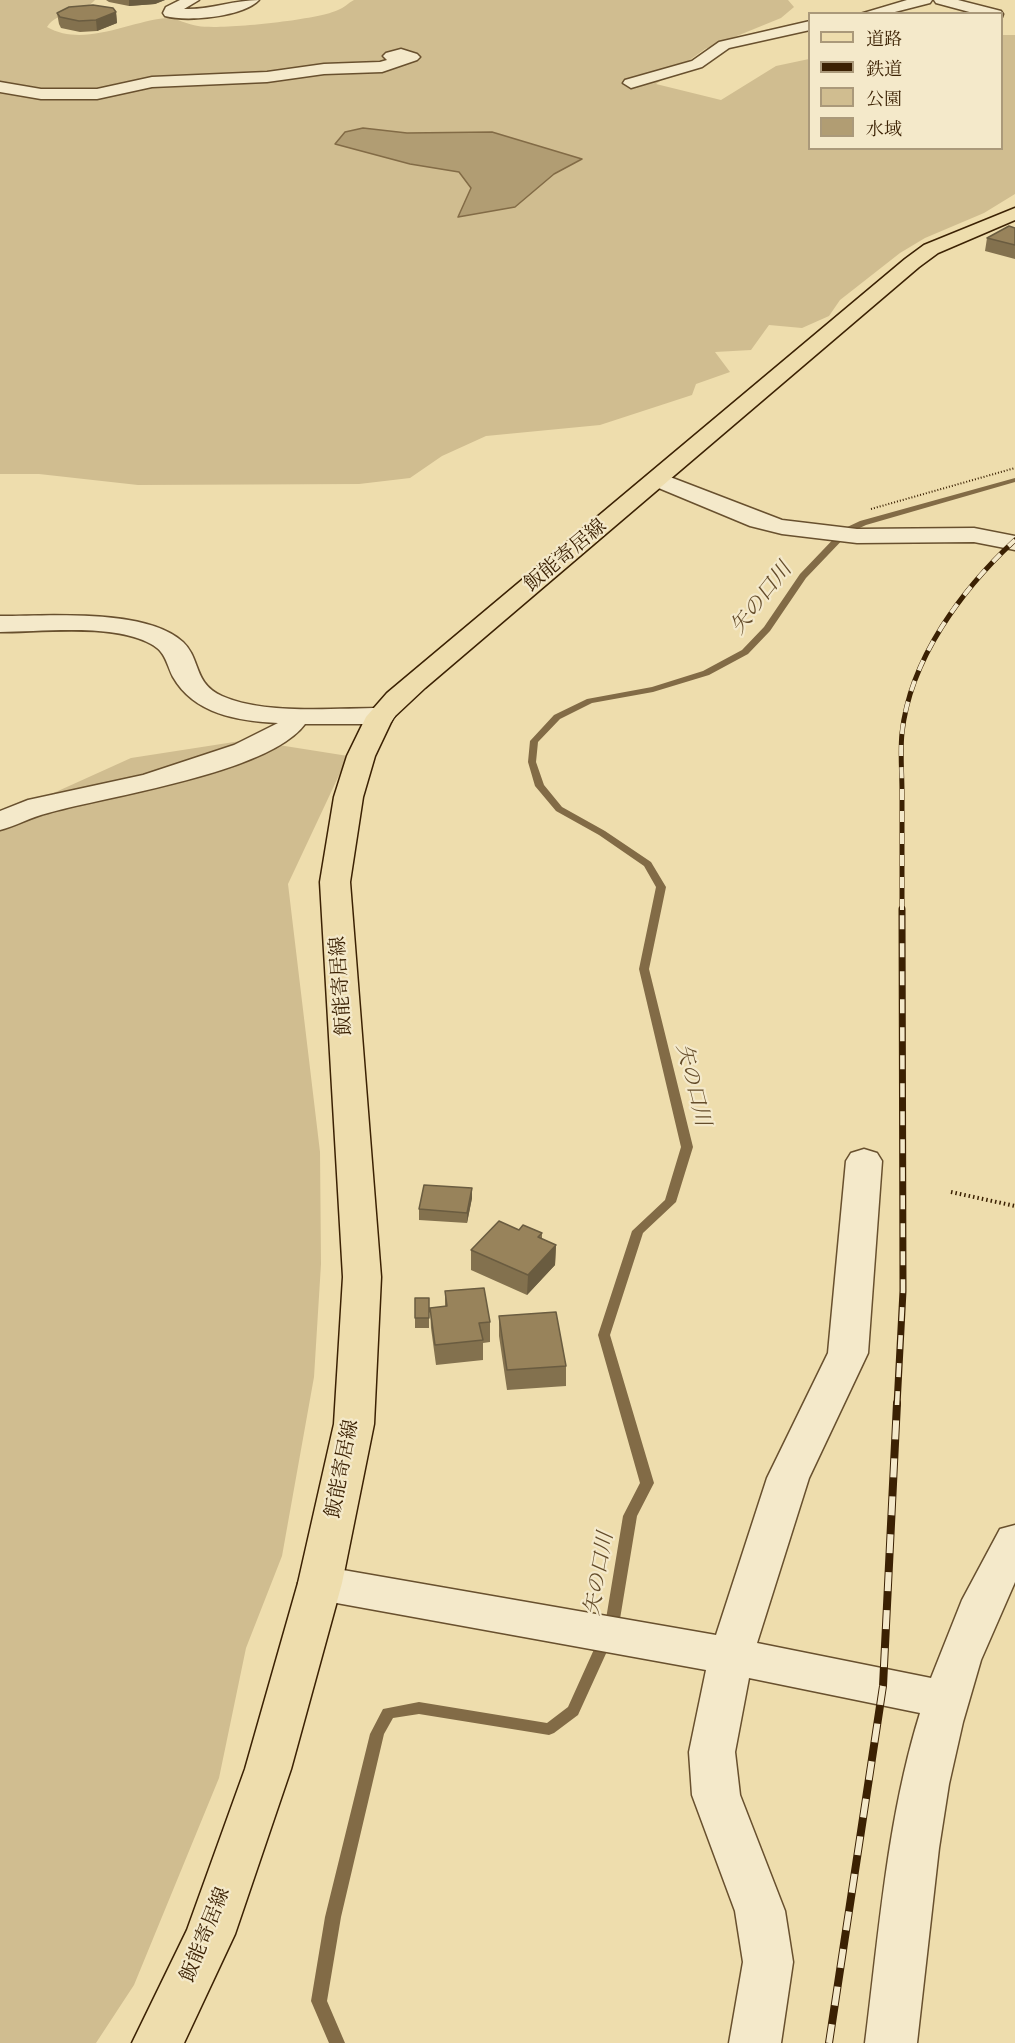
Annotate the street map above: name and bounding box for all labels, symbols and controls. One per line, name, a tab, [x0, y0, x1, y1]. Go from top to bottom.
legend	[808, 12, 1003, 150]
text: 道路	[866, 28, 902, 51]
text: 鉄道	[866, 58, 902, 81]
text: 公園	[866, 88, 902, 111]
text: 水域	[866, 118, 902, 141]
street label: 飯能寄居線	[520, 515, 612, 597]
water label: 矢の口川	[726, 558, 798, 640]
street label: 飯能寄居線	[327, 935, 357, 1037]
water label: 矢の口川	[670, 1041, 714, 1129]
street label: 飯能寄居線	[322, 1418, 364, 1520]
water label: 矢の口川	[580, 1530, 620, 1618]
street label: 飯能寄居線	[176, 1884, 236, 1986]

